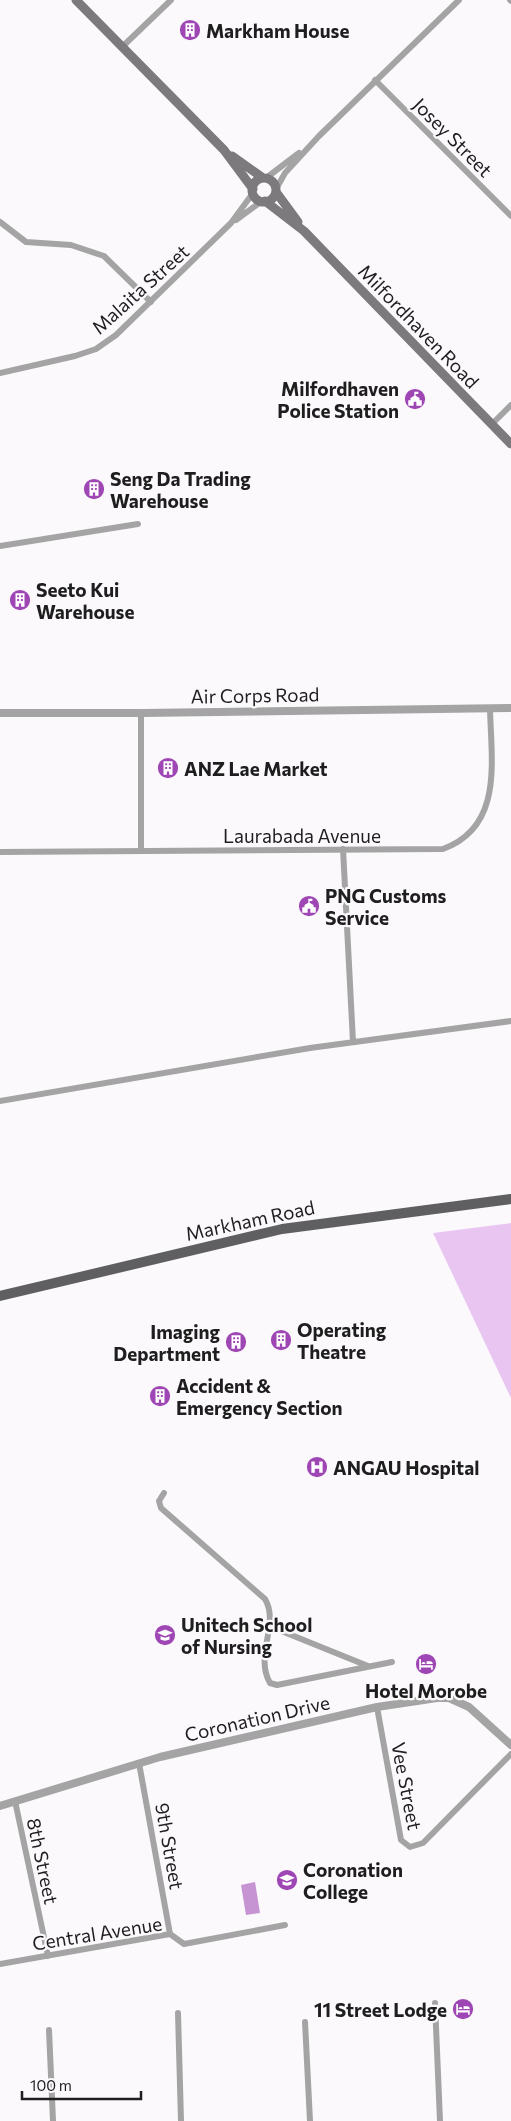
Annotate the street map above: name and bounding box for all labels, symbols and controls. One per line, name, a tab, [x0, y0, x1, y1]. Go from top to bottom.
building icon: Markham House	[178, 18, 202, 42]
place label: Markham House	[206, 19, 349, 42]
street label: Josey Street	[409, 93, 497, 181]
street label: Malaita Street	[87, 239, 193, 339]
street label: Milfordhaven Road	[354, 259, 484, 393]
place label: Milfordhaven Police Station	[277, 377, 399, 422]
public building icon: Milfordhaven Police Station	[403, 387, 427, 411]
place label: Seng Da Trading Warehouse	[110, 467, 251, 512]
building icon: Seng Da Trading Warehouse	[82, 477, 106, 501]
place label: Seeto Kui Warehouse	[36, 578, 134, 623]
building icon: Seeto Kui Warehouse	[8, 588, 32, 612]
street label: Air Corps Road	[190, 682, 320, 708]
building icon: ANZ Lae Market	[156, 756, 180, 780]
place label: ANZ Lae Market	[184, 757, 328, 780]
street label: Laurabada Avenue	[223, 824, 381, 847]
place label: PNG Customs Service	[325, 884, 447, 929]
public building icon: PNG Customs Service	[297, 894, 321, 918]
street label: Markham Road	[183, 1195, 317, 1245]
place label: Operating Theatre	[297, 1318, 387, 1363]
place label: Imaging Department	[113, 1320, 221, 1365]
building icon: Operating Theatre	[269, 1328, 293, 1352]
building icon: Imaging Department	[224, 1330, 248, 1354]
place label: Accident & Emergency Section	[176, 1374, 343, 1419]
building icon: Accident & Emergency Section	[148, 1384, 172, 1408]
hospital icon: ANGAU Hospital	[305, 1455, 329, 1479]
place label: ANGAU Hospital	[333, 1456, 479, 1479]
place label: Unitech School of Nursing	[181, 1613, 312, 1658]
school or university icon: Unitech School of Nursing	[153, 1623, 177, 1647]
hotel icon: Hotel Morobe	[414, 1652, 438, 1676]
place label: Hotel Morobe	[365, 1679, 487, 1702]
street label: Coronation Drive	[182, 1690, 332, 1746]
street label: Vee Street	[387, 1740, 427, 1832]
street label: 9th Street	[151, 1801, 189, 1891]
street label: 8th Street	[23, 1816, 63, 1906]
place label: Coronation College	[303, 1858, 403, 1903]
school or university icon: Coronation College	[275, 1868, 299, 1892]
street label: Central Avenue	[31, 1911, 163, 1955]
hotel icon: 11 Street Lodge	[451, 1997, 475, 2021]
place label: 11 Street Lodge	[314, 1998, 447, 2021]
scale bar	[22, 2068, 141, 2100]
text: 100 m	[30, 2076, 72, 2094]

